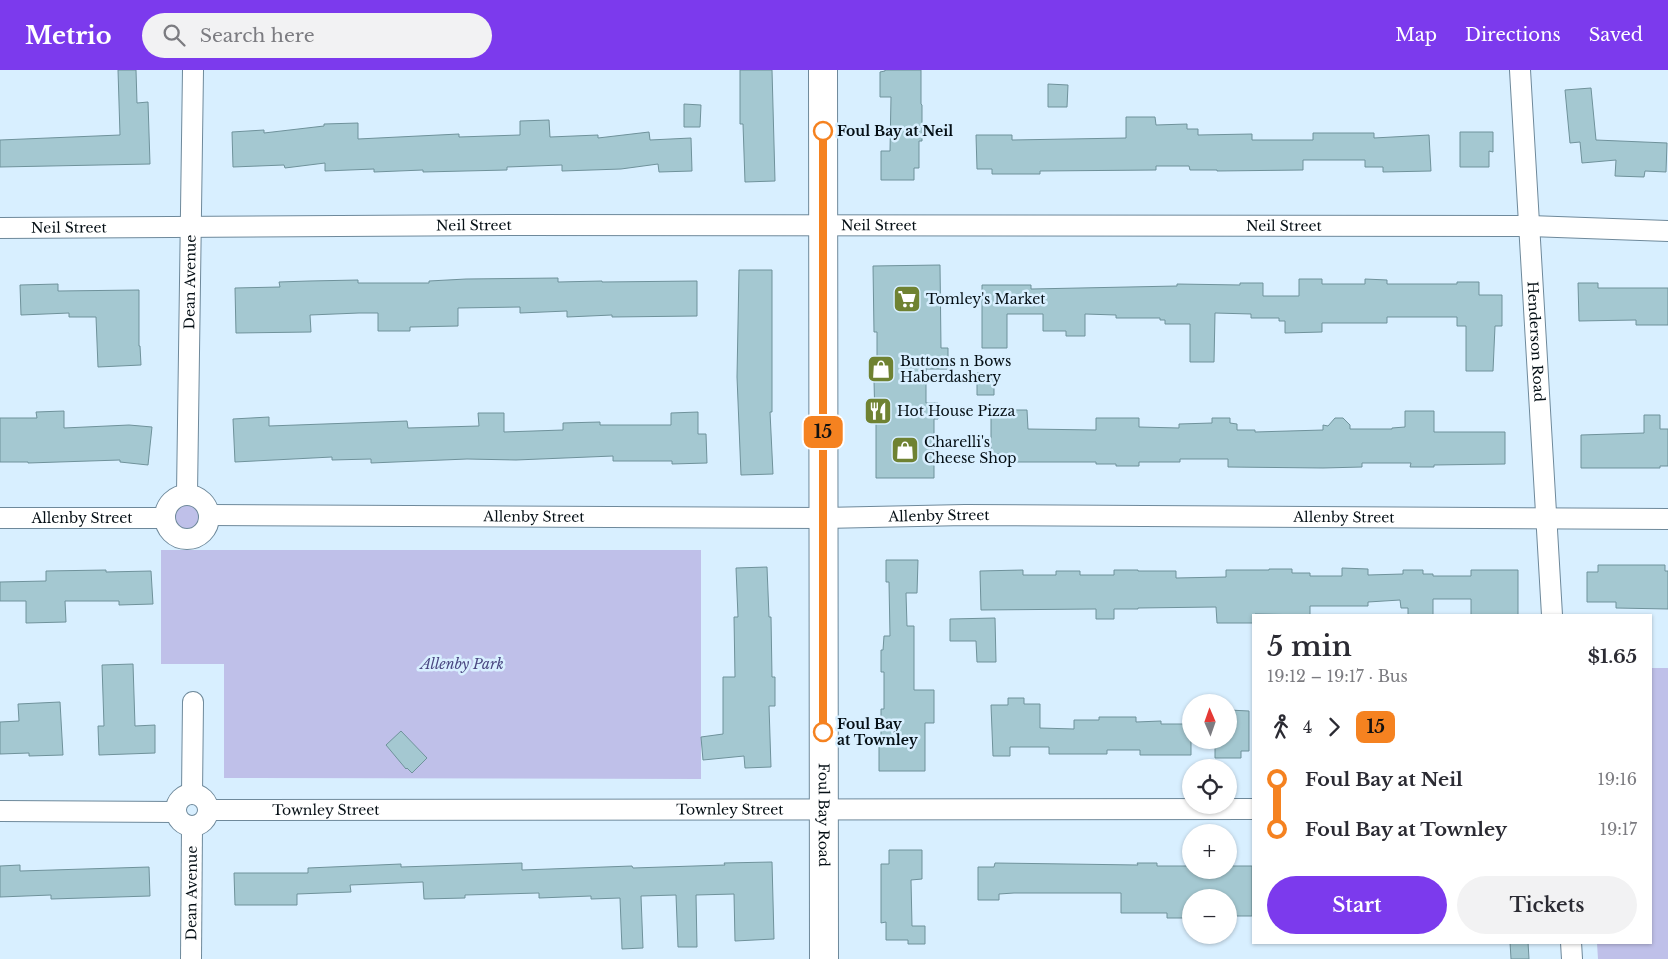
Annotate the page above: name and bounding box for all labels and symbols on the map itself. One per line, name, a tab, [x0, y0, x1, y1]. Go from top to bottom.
marker: Foul Bay at Neil	[813, 121, 833, 141]
place label: Foul Bay at Neil	[837, 122, 953, 140]
street label: Neil Street	[436, 216, 513, 234]
street label: Neil Street	[841, 216, 918, 234]
street label: Neil Street	[1246, 217, 1323, 235]
street label: Neil Street	[31, 218, 108, 237]
street label: Dean Avenue	[180, 235, 200, 329]
street label: Henderson Road	[1523, 281, 1549, 403]
supermarket icon: Tomley's Market	[892, 284, 922, 314]
place label: Tomley's Market	[926, 290, 1046, 308]
place label: Buttons n Bows Haberdashery	[900, 352, 1011, 386]
shop icon: Buttons n Bows Haberdashery	[866, 354, 896, 384]
restaurant icon: Hot House Pizza	[863, 396, 893, 426]
place label: Hot House Pizza	[897, 402, 1016, 420]
line badge: 15	[800, 416, 846, 448]
place label: Charelli's Cheese Shop	[924, 433, 1017, 467]
shop icon: Charelli's Cheese Shop	[890, 435, 920, 465]
street label: Allenby Street	[887, 506, 990, 526]
street label: Allenby Street	[482, 507, 585, 526]
street label: Allenby Street	[1292, 508, 1395, 526]
street label: Allenby Street	[30, 509, 133, 527]
park label: Allenby Park	[418, 655, 504, 673]
north arrow	[1182, 694, 1238, 749]
place label: Foul Bay at Townley	[837, 715, 919, 749]
marker: Foul Bay at Townley	[813, 722, 833, 742]
street label: Foul Bay Road	[815, 763, 833, 868]
street label: Townley Street	[676, 800, 784, 819]
street label: Townley Street	[272, 801, 380, 819]
street label: Dean Avenue	[182, 846, 201, 940]

